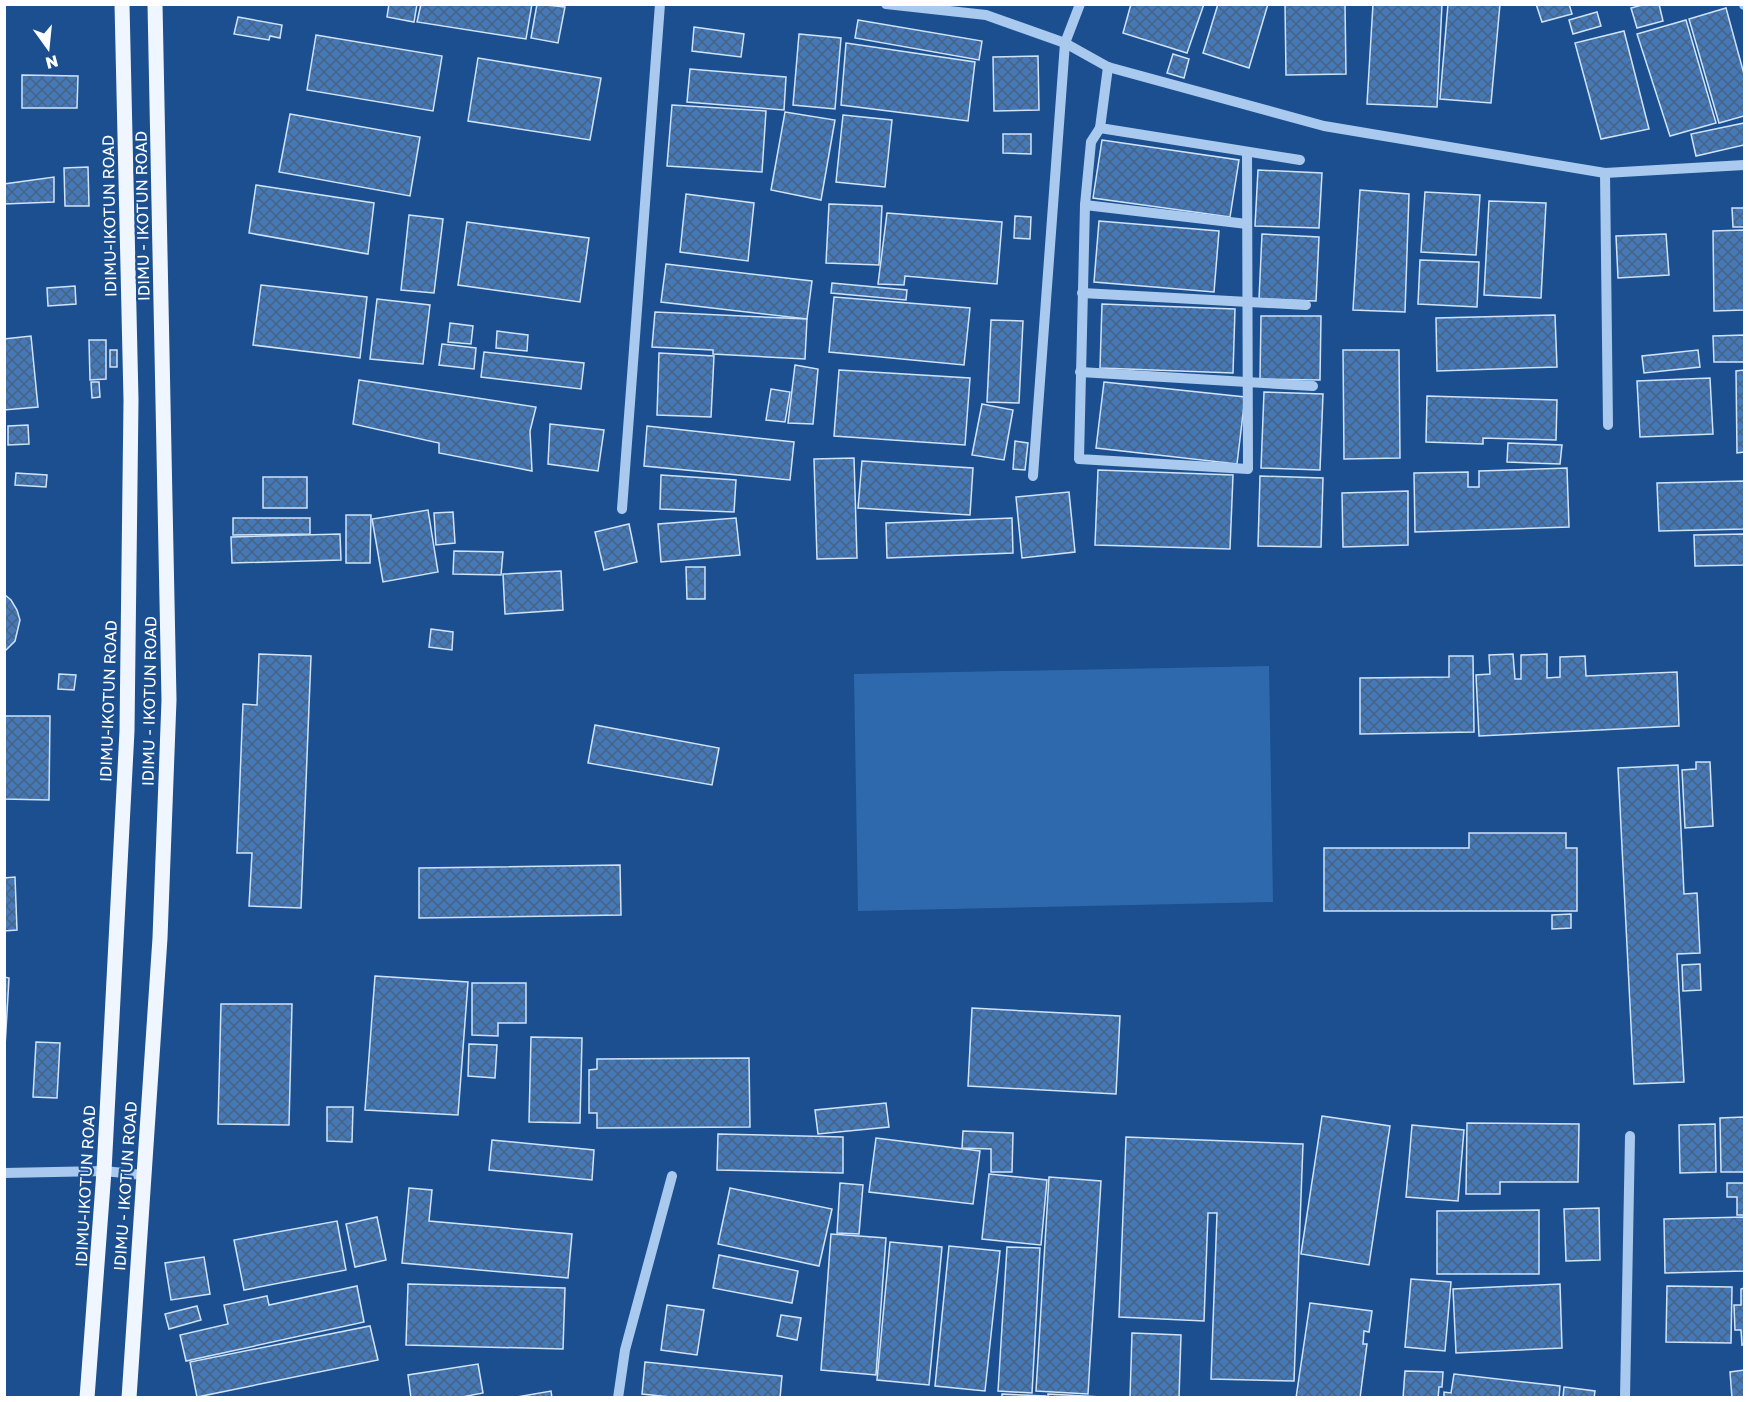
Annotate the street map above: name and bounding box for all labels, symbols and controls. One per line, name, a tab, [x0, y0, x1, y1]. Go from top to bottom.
north arrow	[18, 18, 78, 78]
text: N	[43, 51, 60, 74]
street label: IDIMU - IKOTUN ROAD	[131, 131, 153, 301]
street label: IDIMU-IKOTUN ROAD	[98, 135, 120, 297]
street label: IDIMU - IKOTUN ROAD	[138, 616, 160, 786]
street label: IDIMU-IKOTUN ROAD	[95, 620, 121, 782]
street label: IDIMU - IKOTUN ROAD	[109, 1100, 141, 1272]
street label: IDIMU-IKOTUN ROAD	[71, 1105, 99, 1267]

